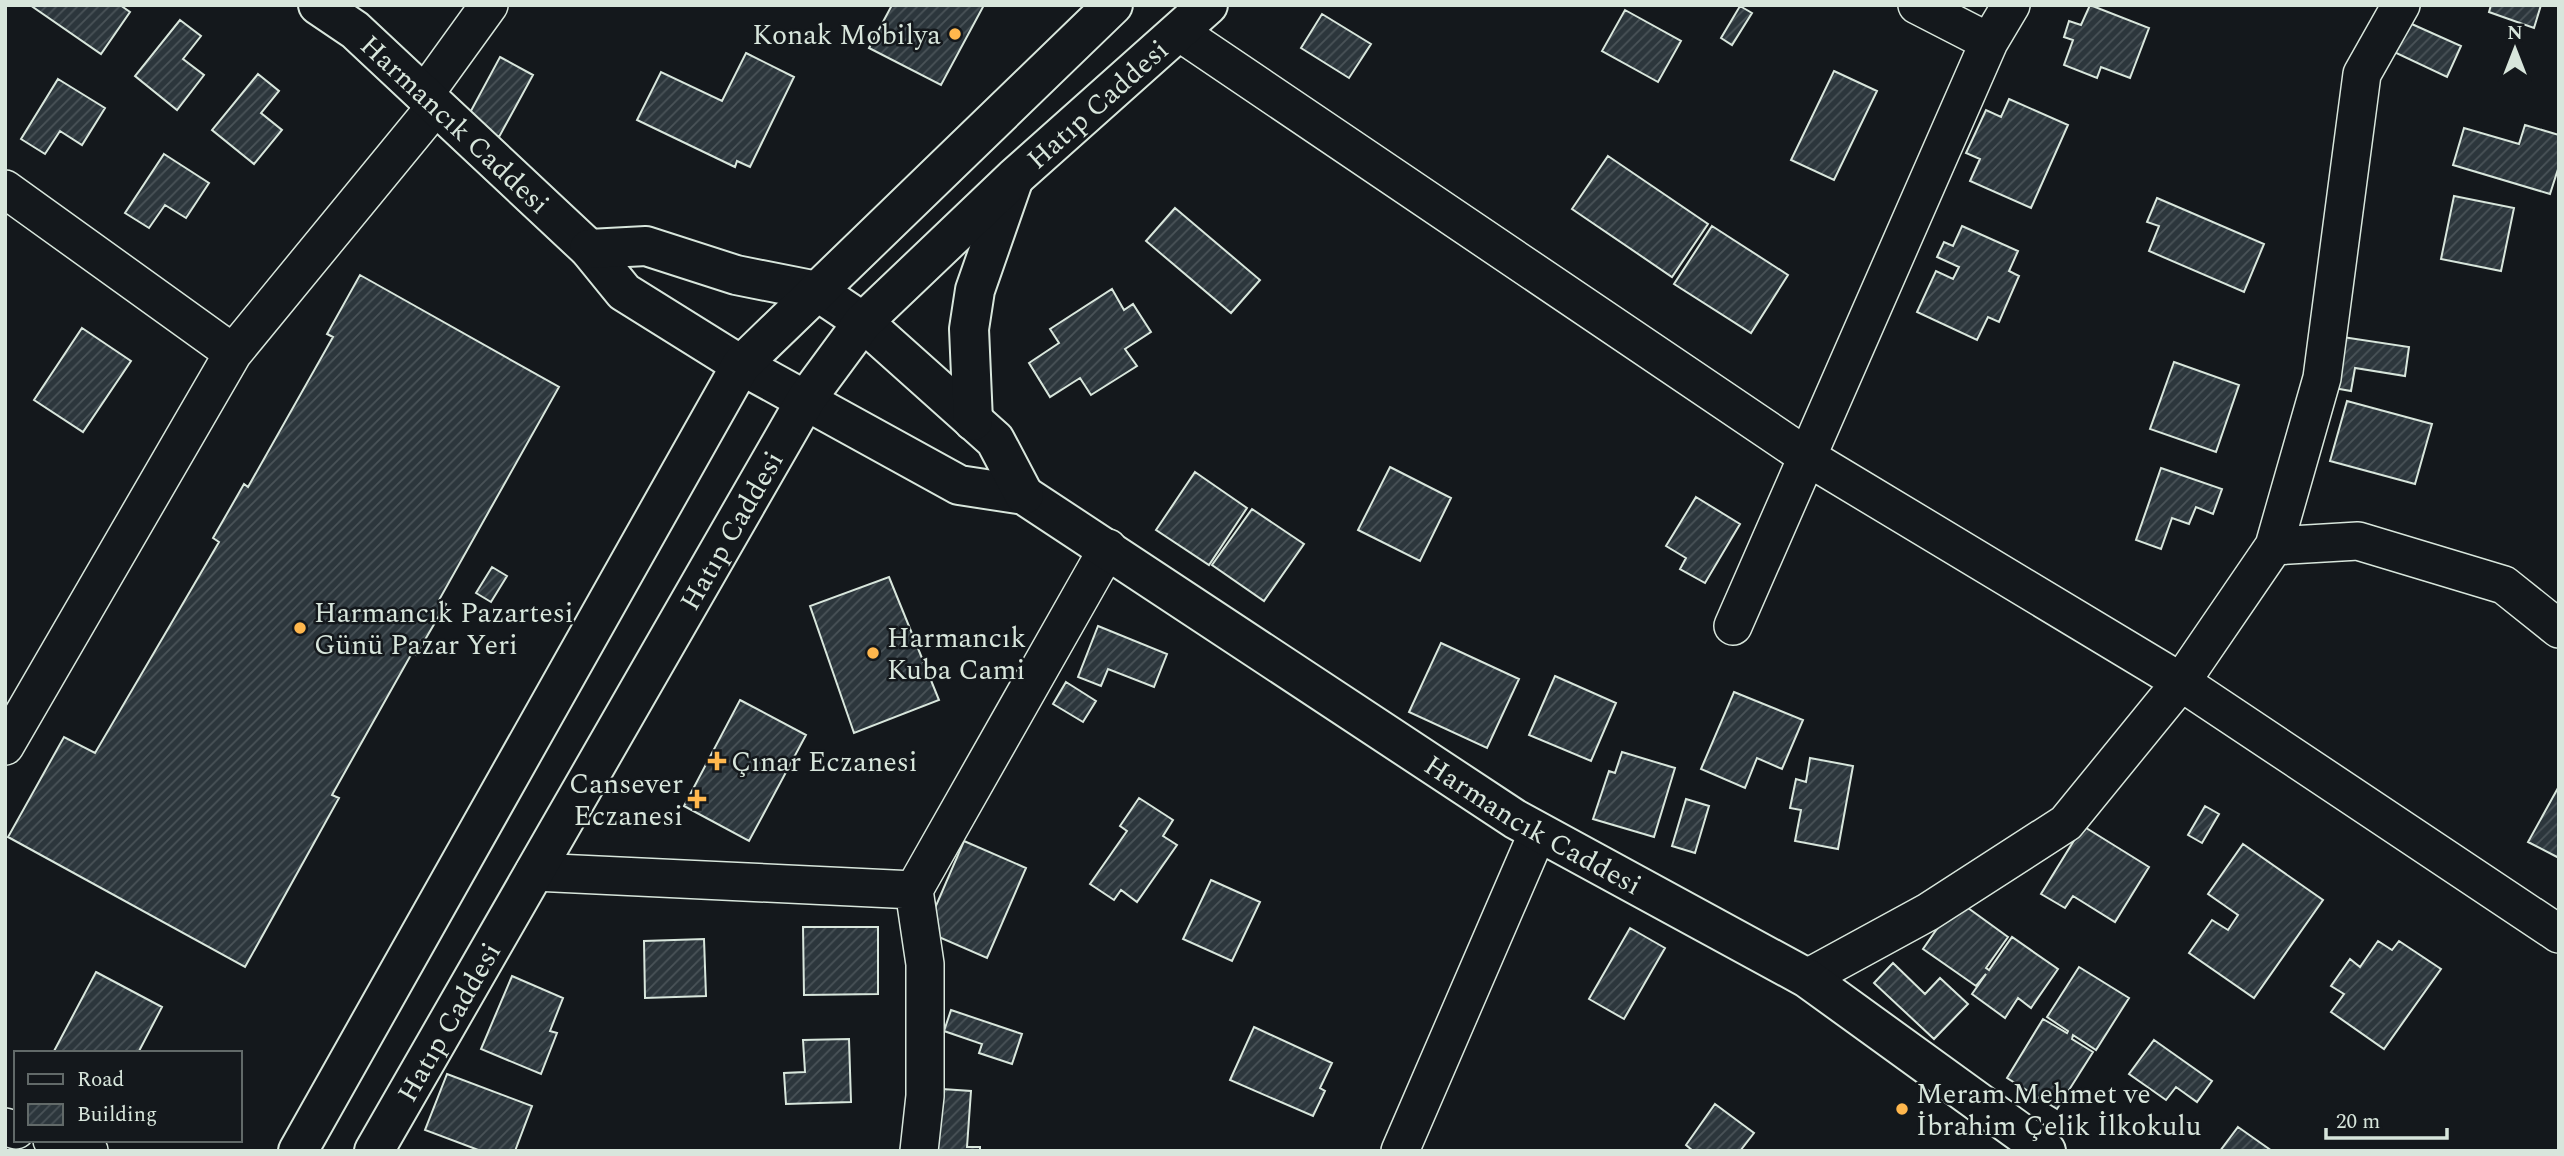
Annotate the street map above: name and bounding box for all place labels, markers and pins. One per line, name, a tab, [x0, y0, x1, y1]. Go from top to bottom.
place label: Konak Mobilya	[752, 14, 941, 57]
marker: Konak Mobilya	[947, 26, 963, 42]
place label: Harmancık Pazartesi Günü Pazar Yeri	[314, 592, 574, 667]
place label: Harmancık Kuba Cami	[887, 617, 1026, 692]
marker: Harmancık Pazartesi Günü Pazar Yeri	[292, 620, 308, 636]
marker: Harmancık Kuba Cami	[865, 645, 881, 661]
place label: Çınar Eczanesi	[731, 741, 918, 784]
marker: Çınar Eczanesi	[709, 753, 725, 769]
place label: Cansever Eczanesi	[569, 763, 683, 838]
marker: Cansever Eczanesi	[689, 791, 705, 807]
place label: Meram Mehmet ve İbrahim Çelik İlkokulu	[1916, 1073, 2201, 1148]
marker: Meram Mehmet ve İbrahim Çelik İlkokulu	[1894, 1101, 1910, 1117]

